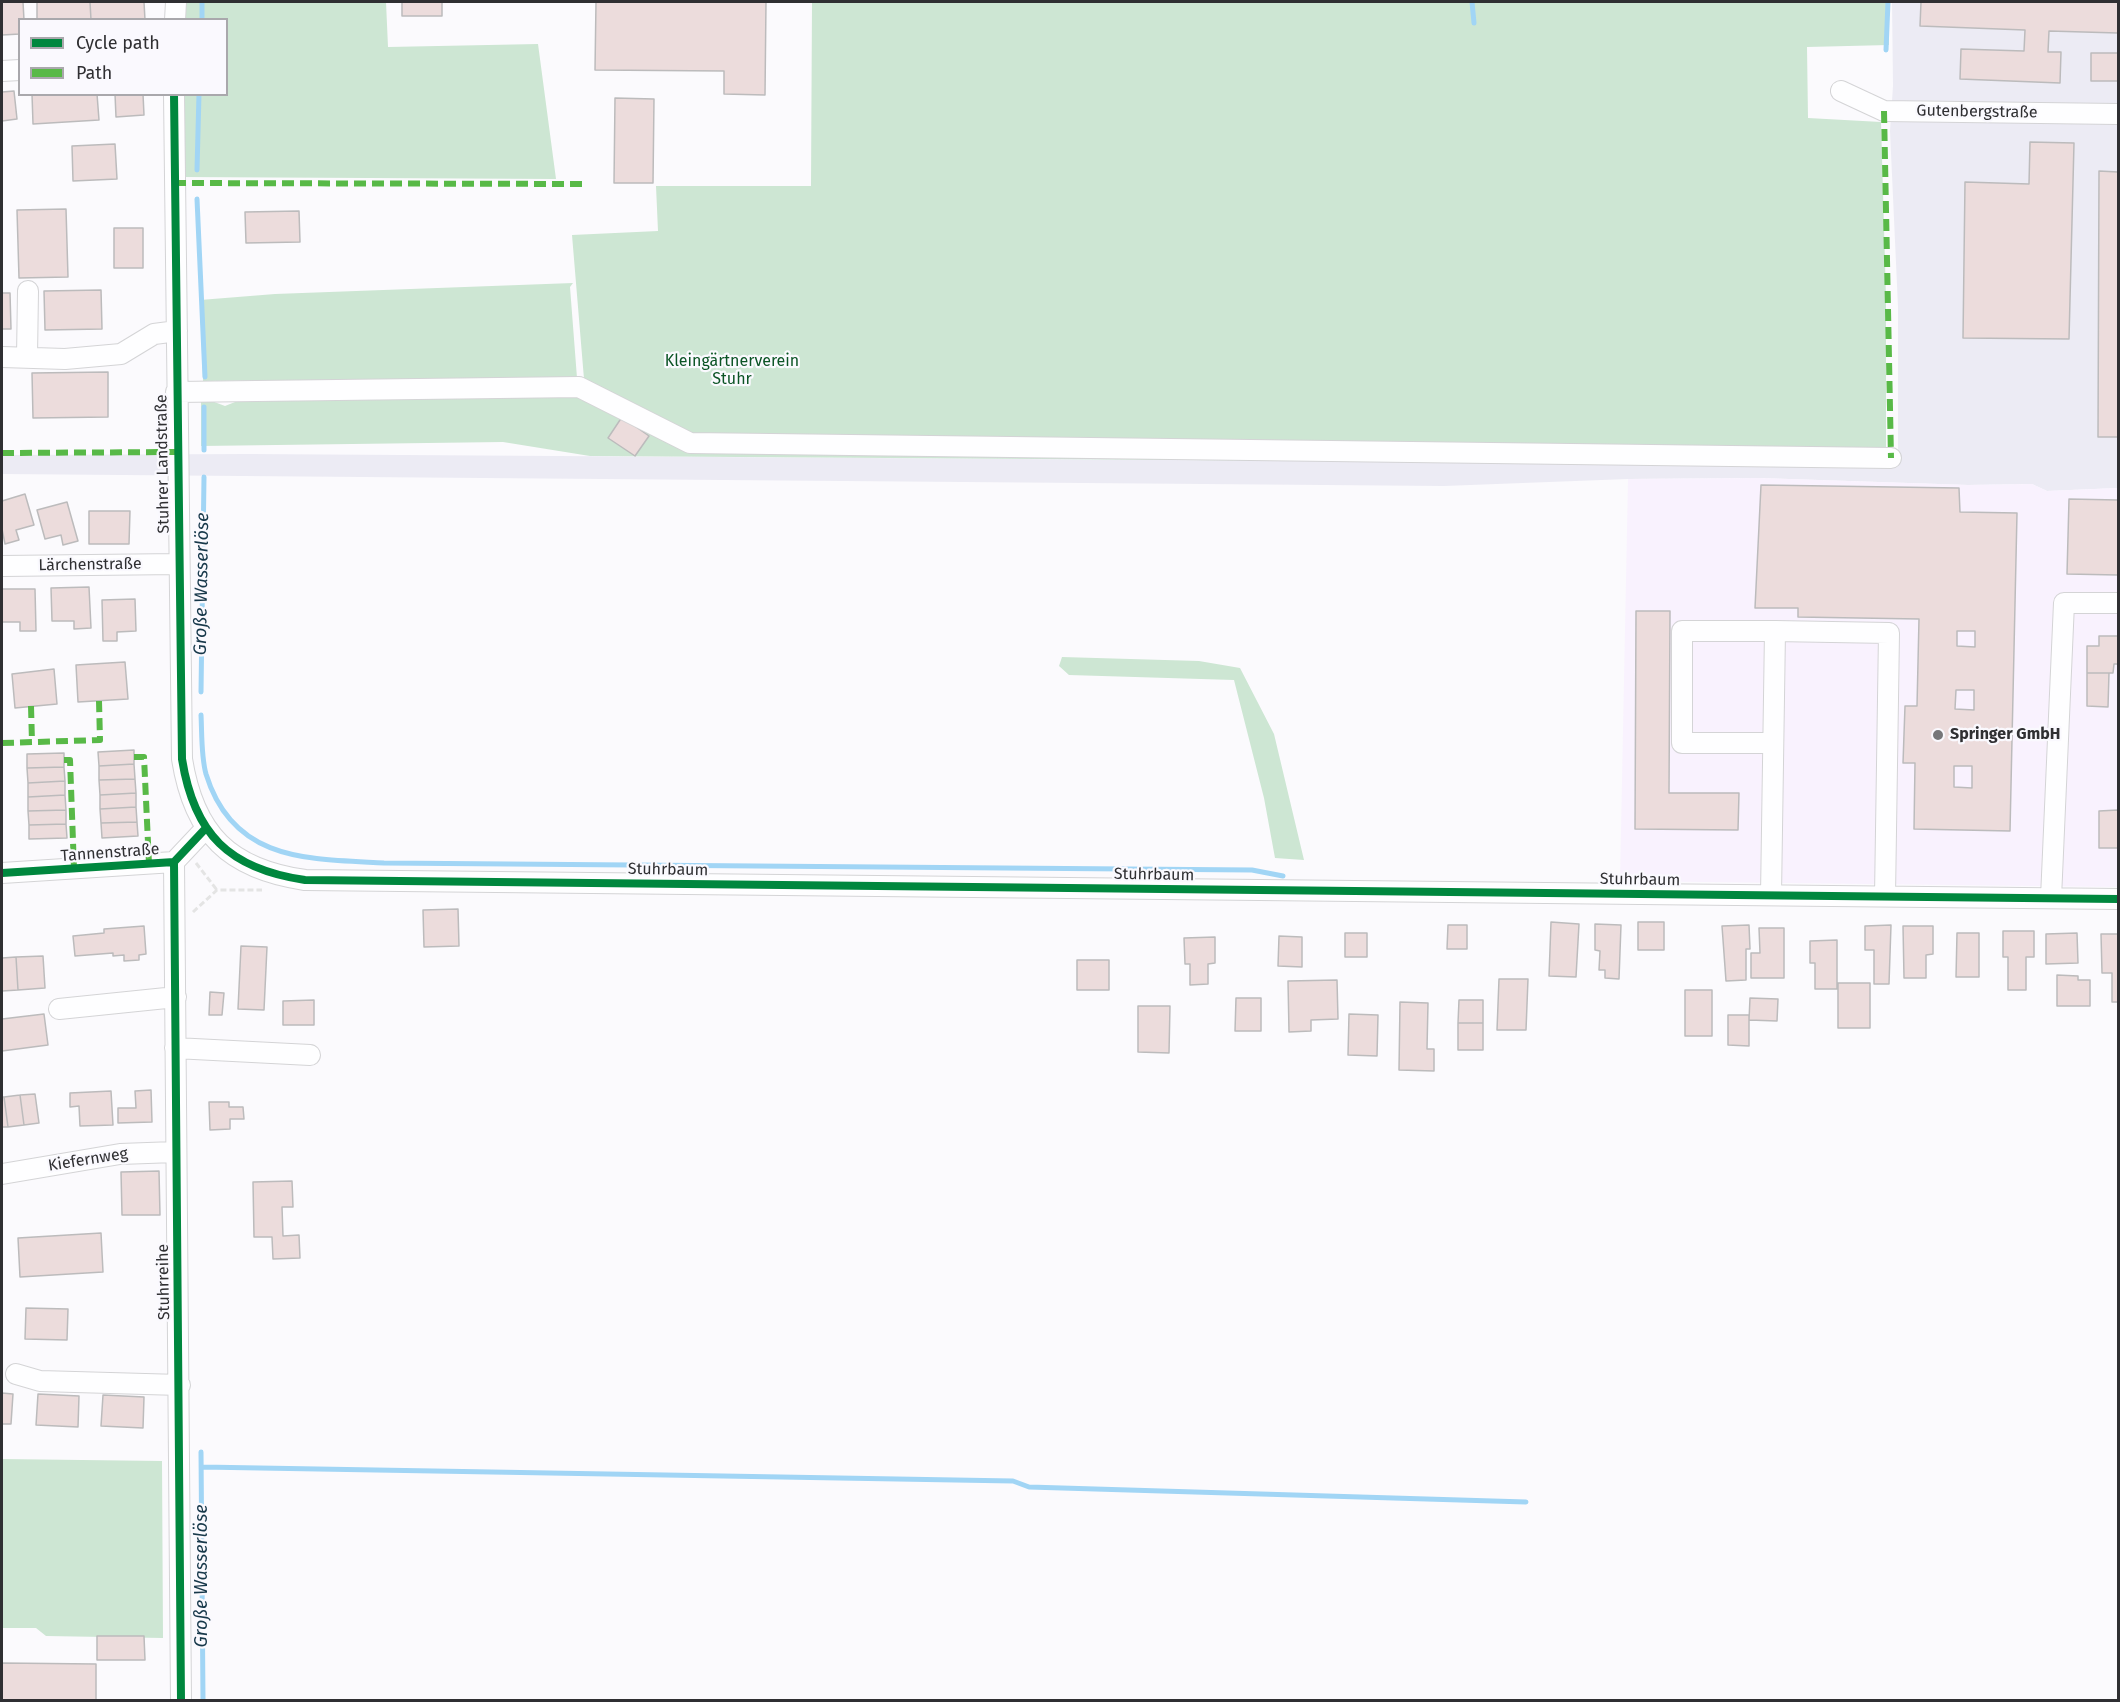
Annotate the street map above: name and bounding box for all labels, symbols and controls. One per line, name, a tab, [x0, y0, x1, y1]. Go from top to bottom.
legend	[18, 18, 228, 96]
text: Cycle path	[76, 32, 160, 54]
text: Path	[76, 62, 112, 84]
street label: Gutenbergstraße	[1916, 101, 2038, 123]
park label: Kleingärtnerverein Stuhr	[665, 352, 799, 390]
street label: Stuhrer Landstraße	[152, 394, 174, 534]
water label: Große Wasserlöse	[190, 512, 214, 656]
street label: Lärchenstraße	[38, 555, 142, 575]
place label: Springer GmbH	[1950, 725, 2060, 745]
marker: Springer GmbH	[1931, 728, 1945, 742]
street label: Tannenstraße	[60, 840, 160, 866]
street label: Stuhrbaum	[628, 860, 708, 880]
street label: Stuhrbaum	[1114, 865, 1194, 885]
street label: Stuhrbaum	[1600, 870, 1680, 890]
street label: Kiefernweg	[47, 1144, 129, 1176]
street label: Stuhrreihe	[154, 1244, 174, 1320]
water label: Große Wasserlöse	[191, 1504, 213, 1648]

